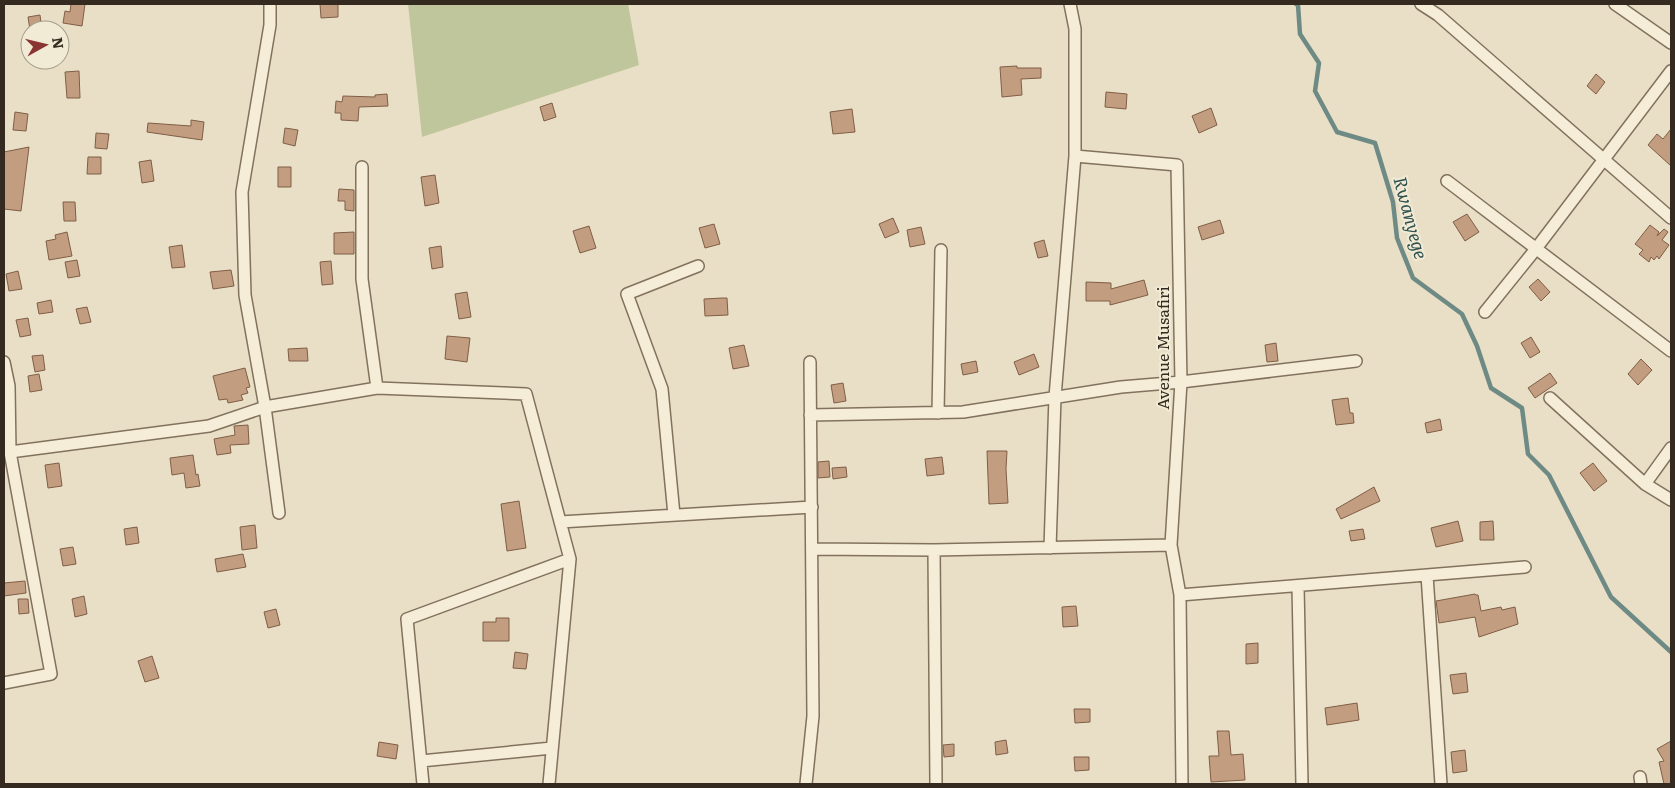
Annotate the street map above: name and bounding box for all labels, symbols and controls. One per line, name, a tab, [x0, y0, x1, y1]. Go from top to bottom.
north arrow	[20, 20, 70, 70]
text: N	[48, 36, 70, 51]
water label: Rwanyege	[1387, 173, 1435, 262]
street label: Avenue Musafiri	[1150, 286, 1174, 410]

